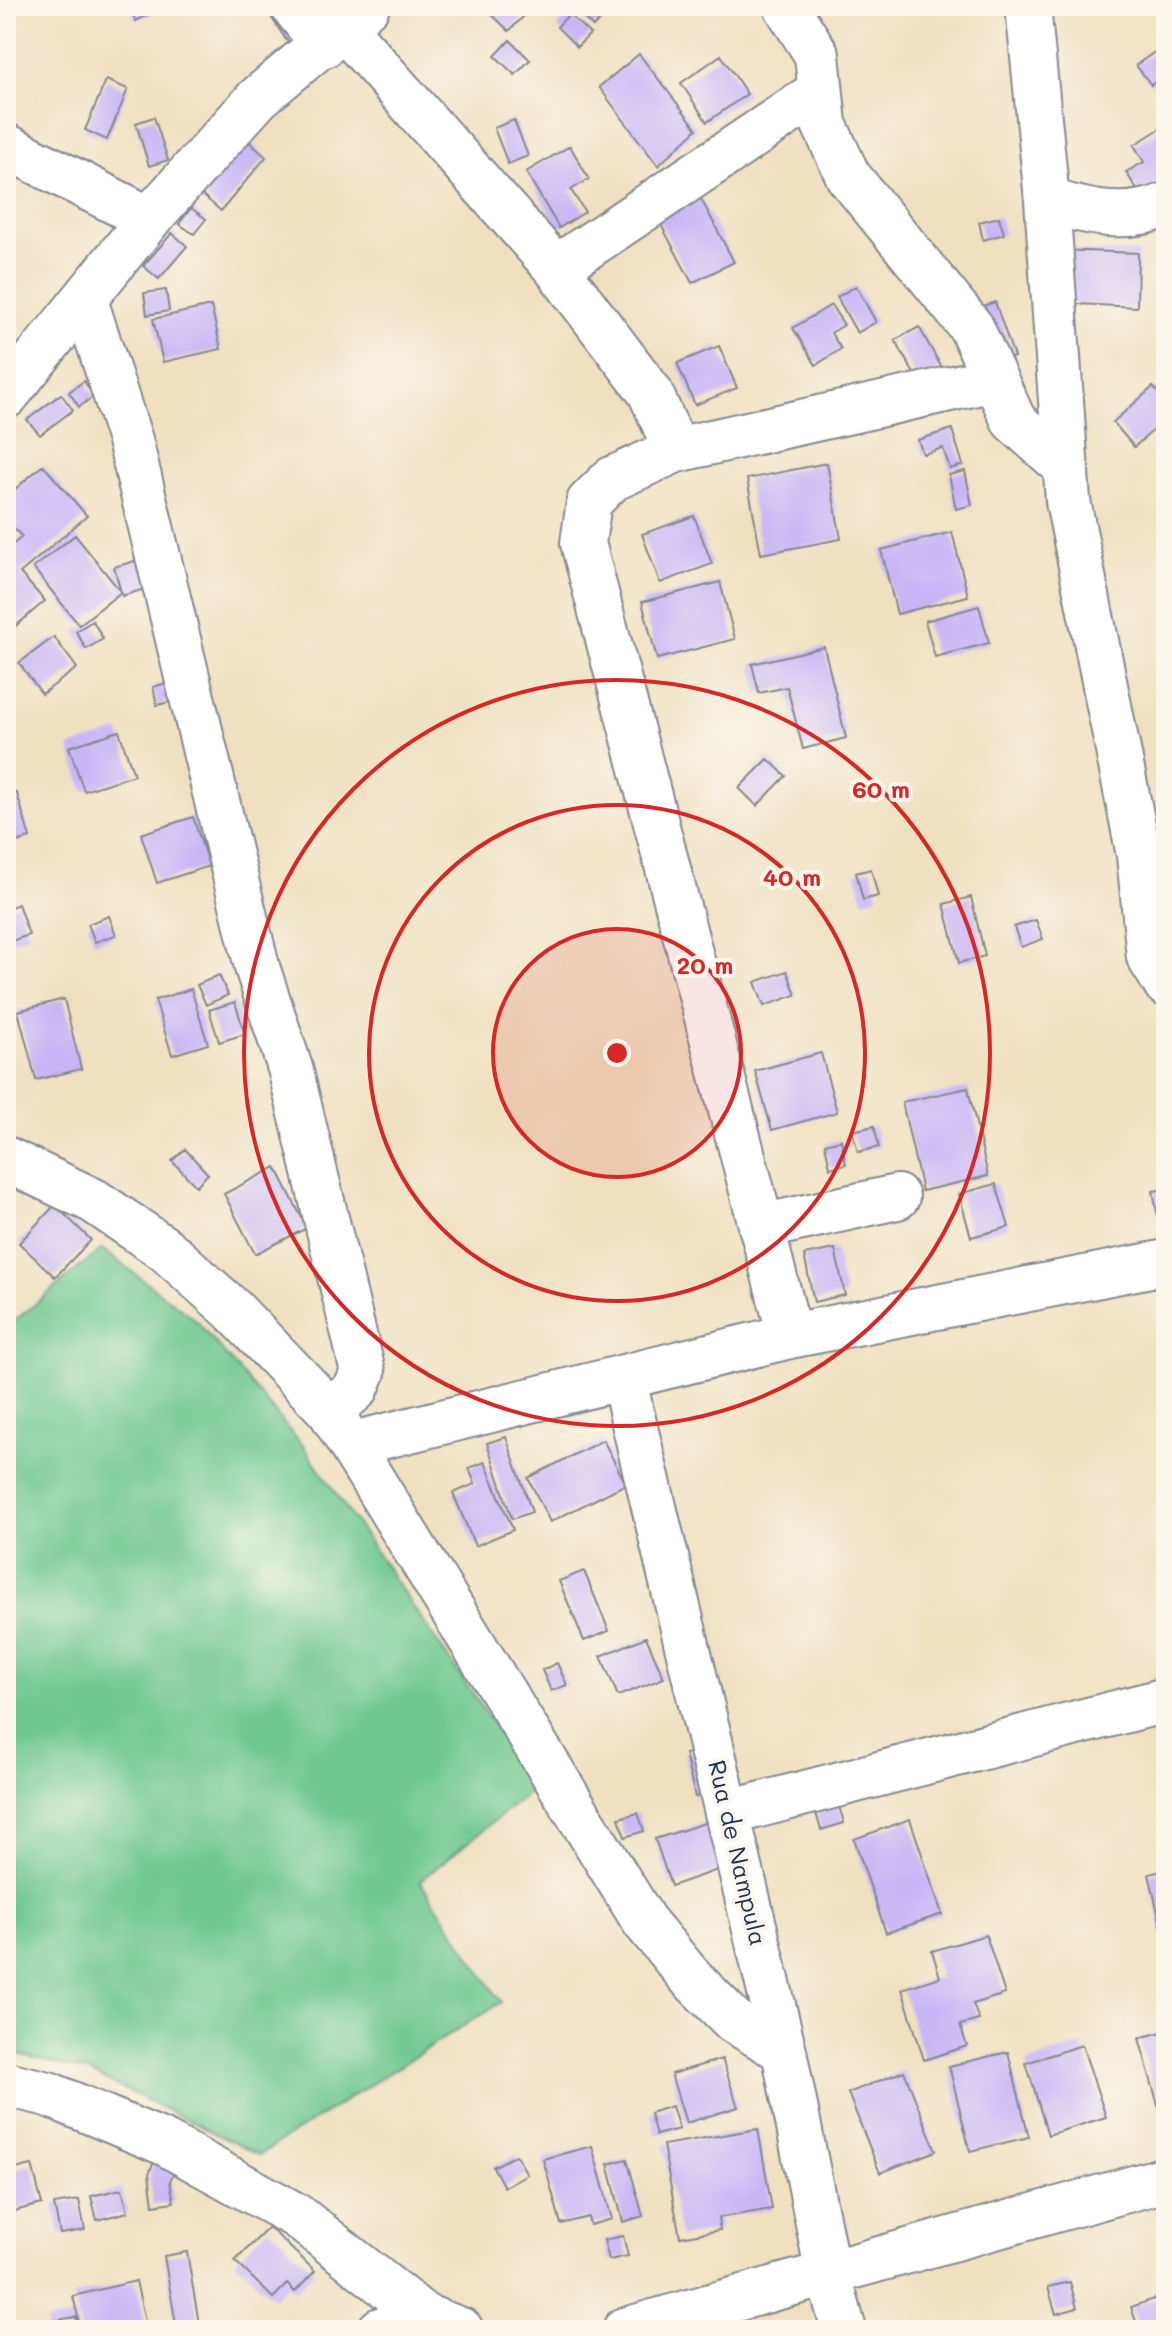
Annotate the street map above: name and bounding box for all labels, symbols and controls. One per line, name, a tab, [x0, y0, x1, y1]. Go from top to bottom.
text: 60 m	[852, 773, 910, 804]
text: 40 m	[763, 861, 821, 892]
text: 20 m	[677, 949, 733, 980]
centre of rings	[603, 1039, 631, 1067]
street label: Rua de Nampula	[702, 1757, 775, 1949]

